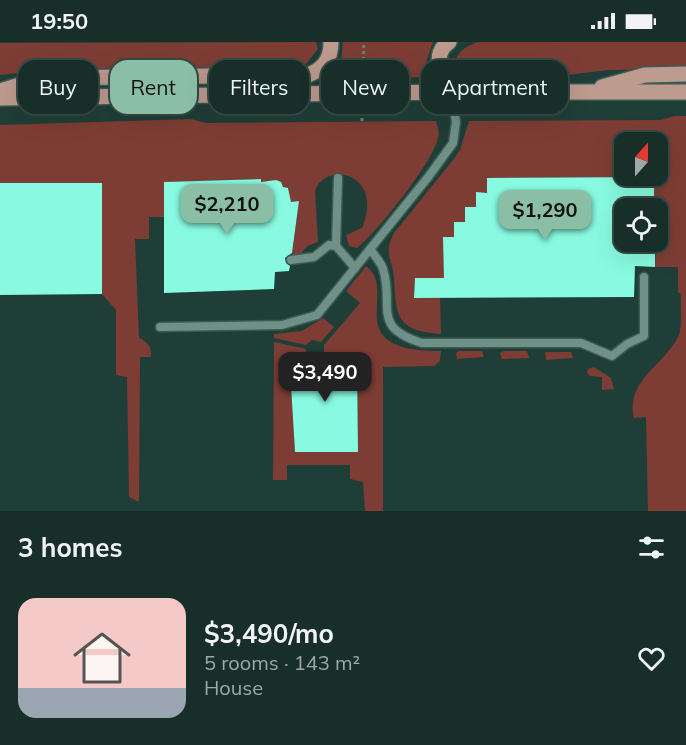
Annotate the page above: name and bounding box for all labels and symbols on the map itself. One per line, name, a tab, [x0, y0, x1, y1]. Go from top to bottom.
north arrow	[614, 132, 668, 186]
pin: $2,210	[178, 184, 276, 235]
pin: $1,290	[496, 190, 594, 241]
pin: $3,490	[276, 352, 374, 403]

